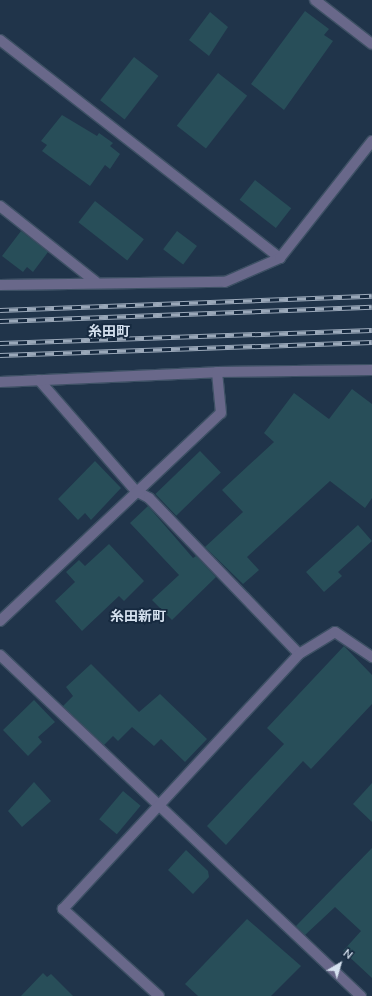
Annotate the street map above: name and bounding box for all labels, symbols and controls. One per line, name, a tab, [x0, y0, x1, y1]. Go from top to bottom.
district label: 糸田町	[88, 324, 130, 340]
district label: 糸田新町	[110, 609, 166, 625]
north arrow	[320, 944, 360, 984]
text: N	[340, 946, 356, 963]

